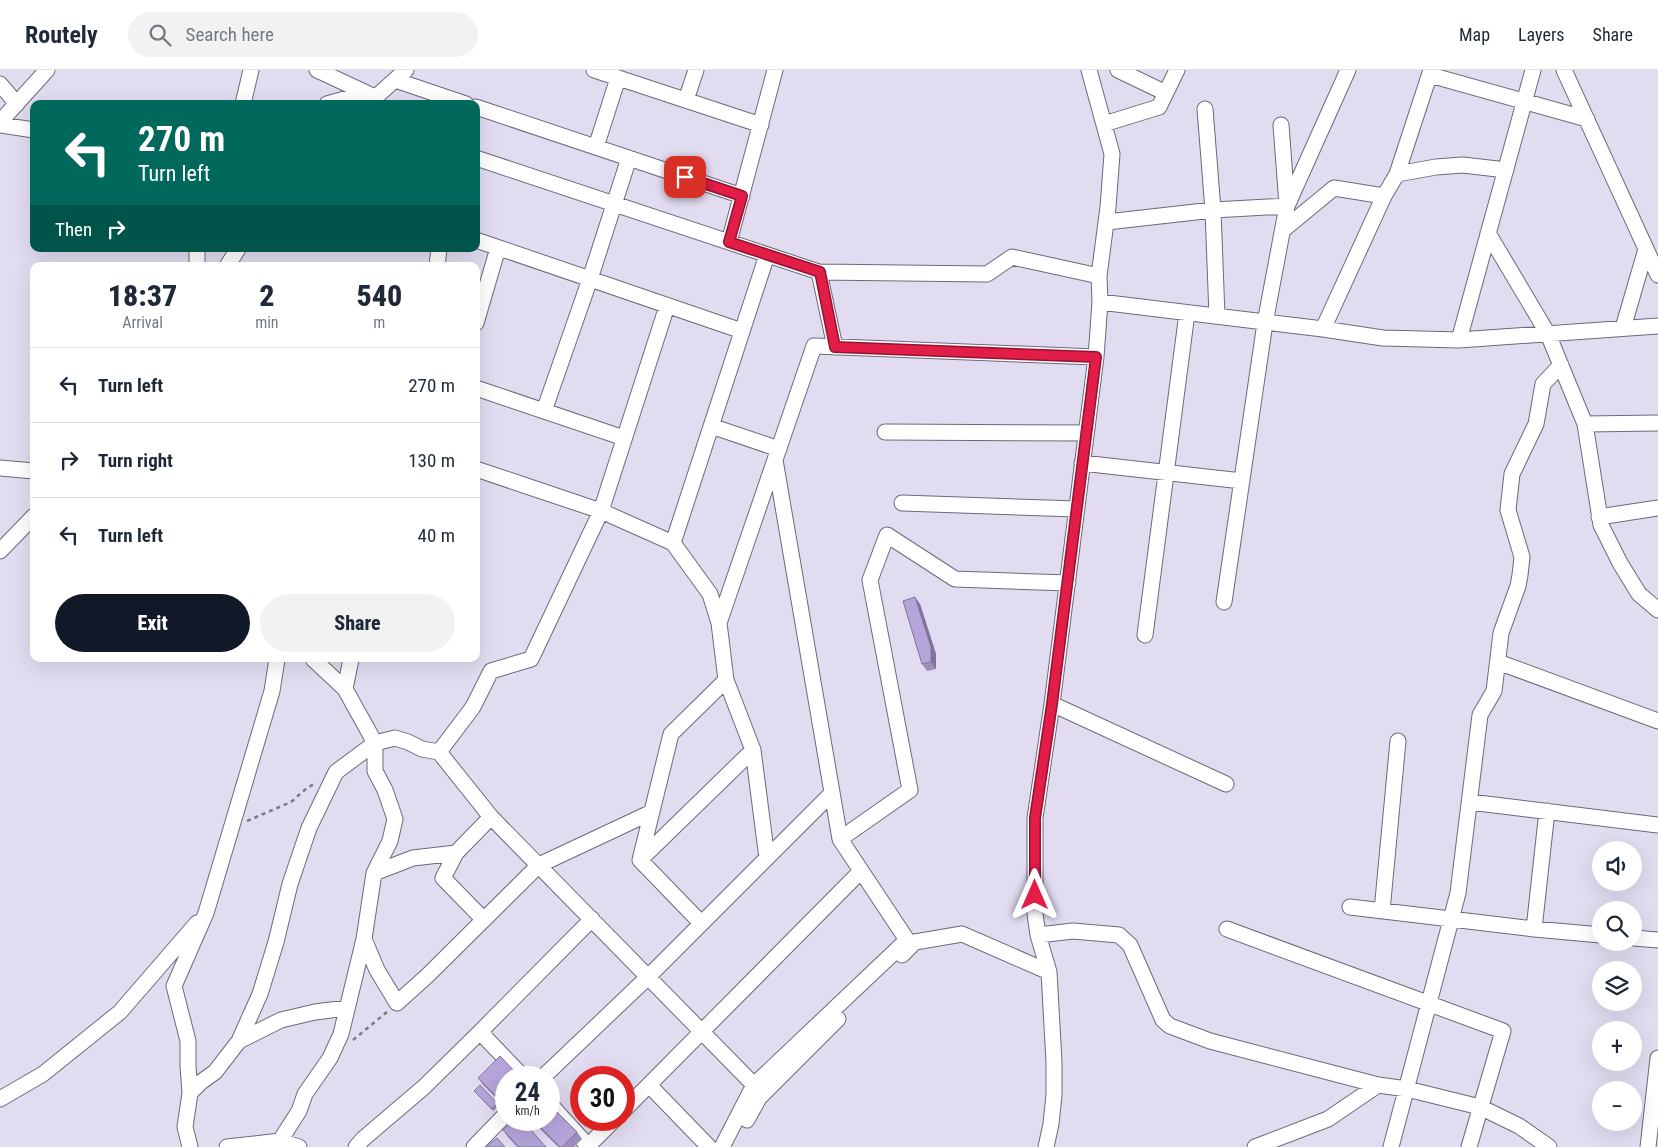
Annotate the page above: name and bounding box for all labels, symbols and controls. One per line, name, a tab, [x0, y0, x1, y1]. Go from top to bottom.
search box	[128, 12, 478, 57]
text: Routely	[25, 21, 98, 49]
icon: search	[146, 21, 174, 49]
text: Search here	[186, 23, 274, 46]
text: Map	[1459, 24, 1490, 45]
text: Layers	[1518, 24, 1565, 45]
text: Share	[1593, 24, 1633, 45]
text: 270 m	[138, 119, 225, 160]
icon: left	[55, 120, 120, 185]
pin	[664, 156, 706, 198]
text: Turn left	[138, 161, 210, 186]
icon: arrive	[671, 163, 699, 191]
icon: right	[102, 215, 130, 243]
text: Then	[55, 218, 92, 241]
text: 18:37	[108, 278, 177, 313]
text: 2	[259, 278, 274, 313]
text: 540	[356, 278, 402, 313]
text: Arrival	[122, 313, 163, 332]
text: min	[255, 313, 279, 332]
text: m	[373, 313, 385, 332]
icon: left	[55, 371, 83, 399]
text: Turn left	[98, 374, 163, 397]
text: 270 m	[408, 374, 455, 397]
icon: right	[55, 446, 83, 474]
text: Turn right	[98, 449, 173, 472]
text: 130 m	[408, 449, 455, 472]
icon: left	[55, 521, 83, 549]
text: Turn left	[98, 524, 163, 547]
text: 40 m	[418, 524, 455, 547]
button: Exit	[55, 594, 250, 652]
button: Share	[260, 594, 455, 652]
map controls	[1592, 841, 1642, 1131]
button: sound	[1592, 841, 1642, 891]
position arrow	[1008, 868, 1060, 920]
button: search	[1592, 901, 1642, 951]
button: layers	[1592, 961, 1642, 1011]
button: +	[1592, 1021, 1642, 1071]
speed limit sign: 30	[570, 1066, 635, 1131]
text: 24	[515, 1078, 540, 1107]
button: −	[1592, 1081, 1642, 1131]
text: km/h	[515, 1104, 540, 1118]

